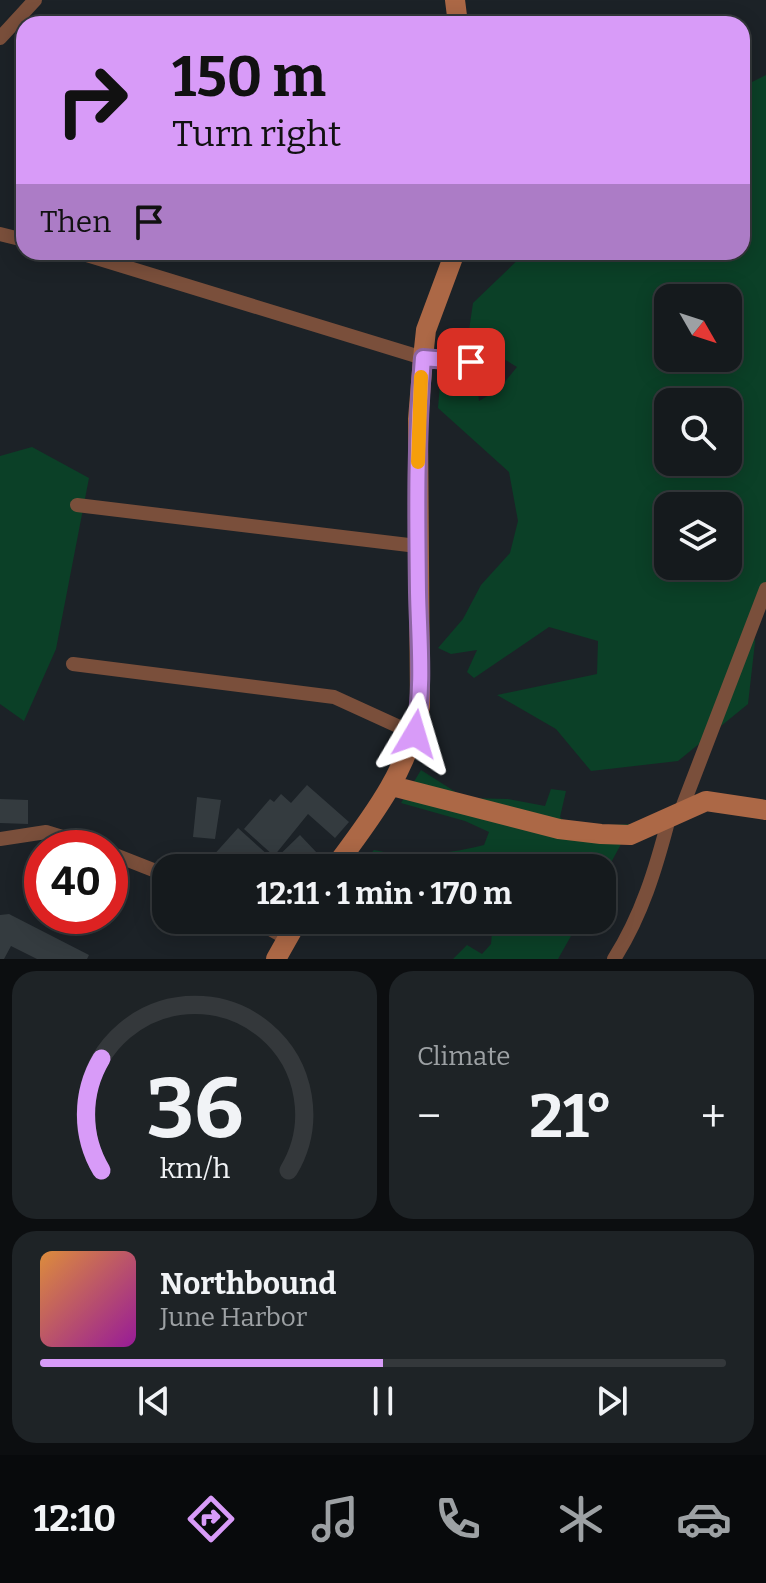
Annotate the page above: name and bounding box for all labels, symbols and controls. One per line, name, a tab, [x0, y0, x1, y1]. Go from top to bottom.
text: 150 m	[172, 44, 326, 111]
icon: right	[40, 48, 144, 152]
text: Turn right	[172, 112, 341, 156]
icon: arrive	[127, 200, 171, 244]
text: Then	[40, 204, 111, 240]
north arrow	[654, 284, 742, 372]
map controls	[654, 284, 742, 580]
pin	[437, 328, 505, 396]
icon: arrive	[449, 340, 493, 384]
button: search	[654, 388, 742, 476]
button: layers	[654, 492, 742, 580]
position arrow	[373, 692, 457, 776]
speed limit sign: 40	[24, 830, 128, 934]
text: 12:11 · 1 min · 170 m	[256, 876, 512, 912]
text: Climate	[417, 1041, 511, 1072]
text: 36	[146, 1059, 243, 1159]
text: 21°	[529, 1081, 613, 1153]
text: −	[417, 1090, 441, 1143]
text: +	[701, 1090, 726, 1143]
text: km/h	[159, 1151, 230, 1186]
text: Northbound	[160, 1266, 336, 1302]
text: June Harbor	[160, 1302, 307, 1333]
icon: previous	[132, 1379, 176, 1423]
icon: pause	[361, 1379, 405, 1423]
icon: next	[590, 1379, 634, 1423]
icon: directions	[183, 1491, 239, 1547]
icon: music	[307, 1491, 363, 1547]
icon: phone	[430, 1491, 486, 1547]
icon: climate	[553, 1491, 609, 1547]
icon: car	[676, 1491, 732, 1547]
text: 12:10	[34, 1497, 116, 1541]

